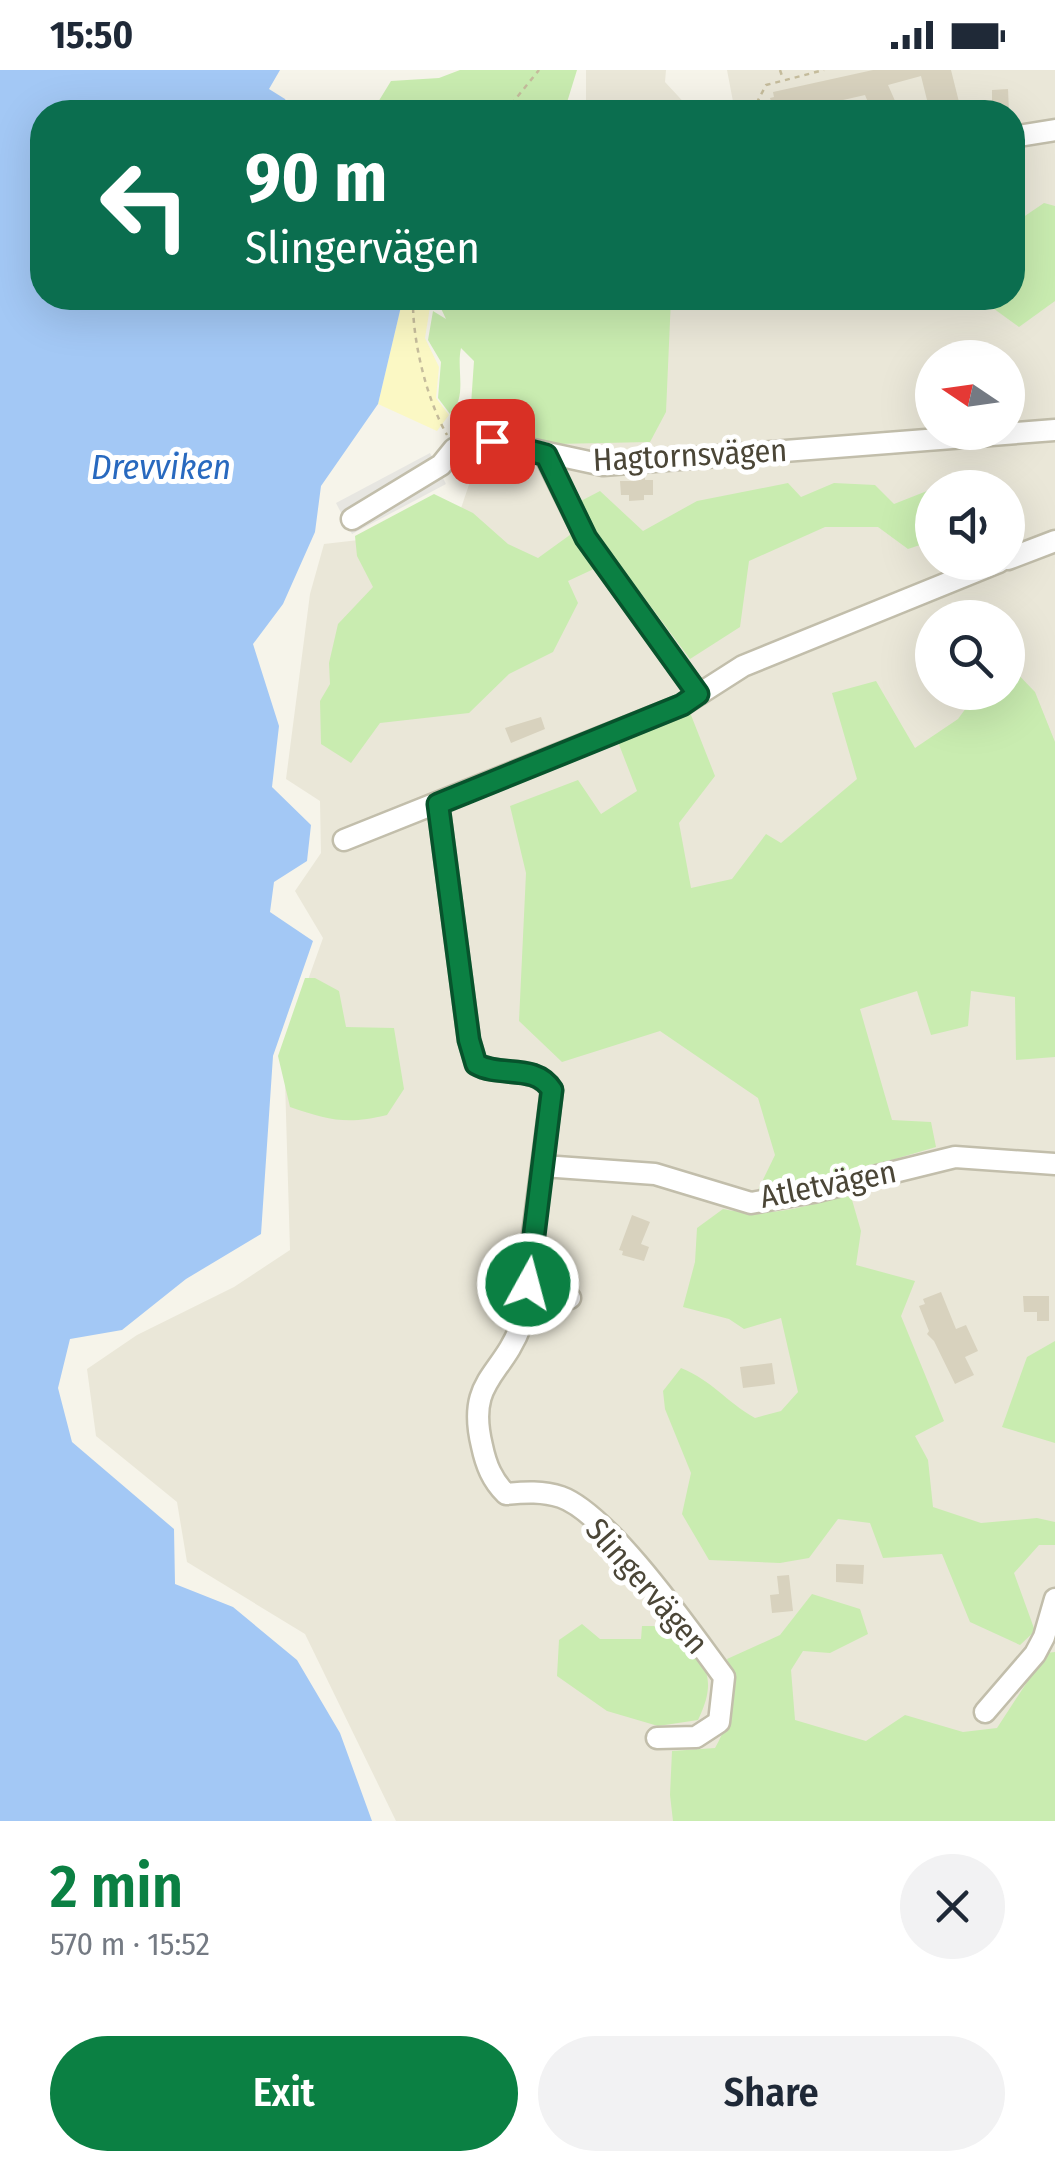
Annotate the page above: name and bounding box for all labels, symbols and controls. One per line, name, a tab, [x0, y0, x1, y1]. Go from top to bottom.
text: 15:50	[50, 12, 133, 58]
text: 90 m	[245, 136, 387, 220]
icon: left	[80, 140, 210, 270]
text: Slingervägen	[245, 221, 480, 275]
north arrow	[915, 340, 1025, 450]
map controls	[915, 340, 1025, 710]
pin	[450, 399, 535, 484]
icon: arrive	[465, 414, 520, 469]
street label: Hagtornsvägen	[592, 431, 788, 479]
water label: Drevviken	[91, 446, 231, 488]
button: sound	[915, 470, 1025, 580]
button: search	[915, 600, 1025, 710]
street label: Atletvägen	[757, 1152, 899, 1216]
position arrow	[476, 1232, 580, 1336]
street label: Slingervägen	[578, 1510, 716, 1662]
text: 2 min	[50, 1851, 183, 1923]
button: close	[900, 1854, 1005, 1959]
text: 570 m · 15:52	[50, 1925, 210, 1963]
button: Exit	[50, 2036, 518, 2151]
button: Share	[538, 2036, 1005, 2151]

